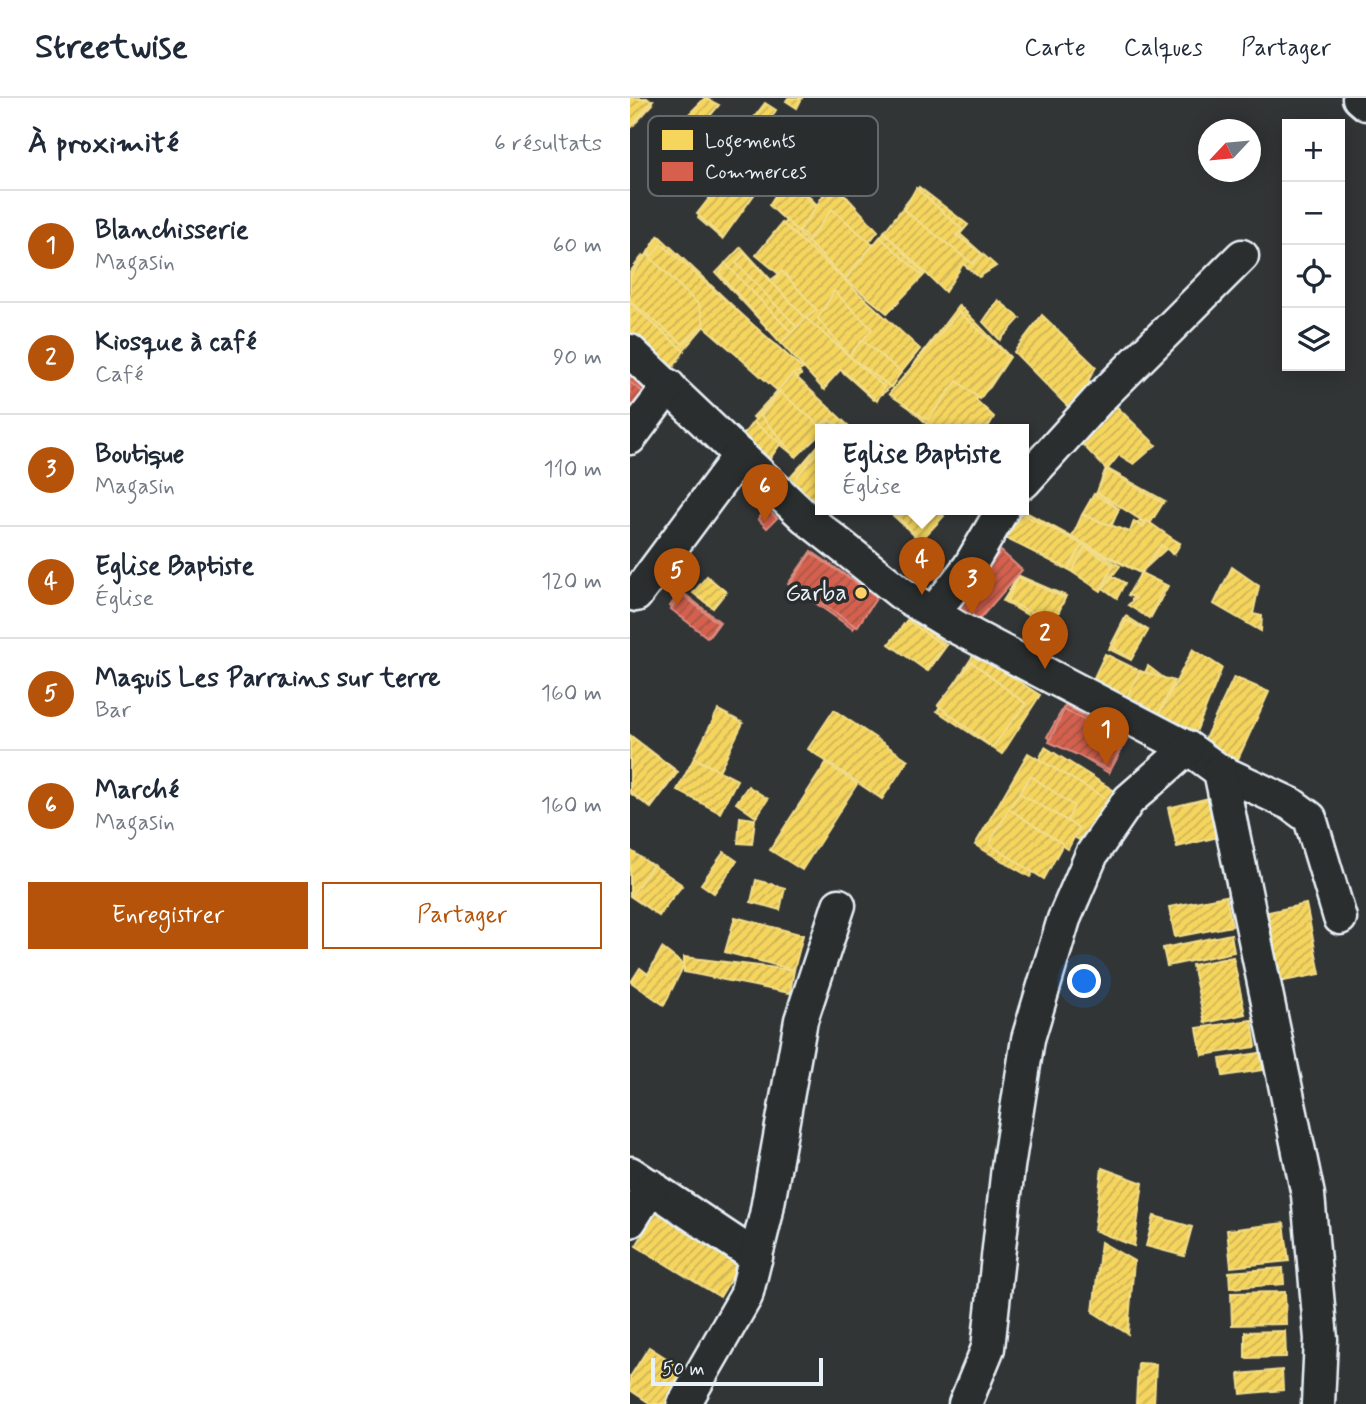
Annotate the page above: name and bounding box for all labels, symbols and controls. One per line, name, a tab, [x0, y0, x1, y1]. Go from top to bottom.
text: Streetwise	[35, 26, 188, 70]
text: Carte	[1024, 33, 1086, 64]
text: Calques	[1124, 33, 1203, 64]
text: Partager	[1241, 33, 1331, 64]
legend	[648, 116, 878, 196]
north arrow	[1198, 119, 1261, 182]
map controls	[1282, 119, 1345, 371]
button: +	[1282, 119, 1345, 182]
text: À proximité	[28, 124, 179, 163]
text: 6 résultats	[494, 129, 602, 159]
text: Logements	[705, 129, 796, 157]
text: Commerces	[705, 160, 807, 185]
button: −	[1282, 182, 1345, 245]
text: Blanchisserie	[95, 214, 249, 248]
text: 1	[46, 231, 56, 261]
text: 60 m	[553, 231, 602, 261]
button: locate	[1282, 245, 1345, 308]
text: Magasin	[95, 248, 175, 278]
button: layers	[1282, 308, 1345, 371]
text: Kiosque à café	[95, 326, 257, 360]
text: 2	[45, 343, 57, 373]
text: 90 m	[553, 343, 602, 373]
text: Café	[95, 360, 144, 390]
popup	[815, 424, 1029, 515]
text: Boutique	[95, 438, 184, 472]
text: Eglise Baptiste	[842, 438, 1002, 472]
text: 3	[46, 455, 56, 485]
text: 110 m	[543, 455, 602, 485]
pin: 6	[742, 464, 788, 522]
text: Magasin	[95, 472, 175, 502]
text: Église	[842, 472, 901, 502]
pin: 4	[899, 537, 945, 595]
pin: 5	[654, 548, 700, 606]
text: Eglise Baptiste	[95, 550, 254, 584]
pin: 3	[949, 557, 995, 615]
text: 4	[44, 567, 58, 597]
text: 120 m	[541, 567, 602, 597]
place label: Garba	[785, 578, 847, 609]
text: Église	[95, 584, 154, 614]
marker: Garba	[853, 585, 869, 601]
pin: 2	[1022, 611, 1068, 669]
text: Maquis Les Parrains sur terre	[95, 662, 441, 696]
text: 5	[44, 679, 58, 709]
text: 160 m	[541, 679, 602, 709]
text: Bar	[95, 696, 131, 726]
pin: 1	[1083, 707, 1129, 765]
text: Marché	[95, 774, 179, 808]
text: 6	[45, 791, 57, 821]
text: 160 m	[541, 791, 602, 821]
text: Magasin	[95, 808, 175, 838]
button: Enregistrer	[28, 882, 308, 949]
button: Partager	[322, 882, 602, 949]
your location	[1067, 964, 1101, 998]
scale bar	[651, 1355, 822, 1387]
text: 50 m	[662, 1357, 705, 1382]

